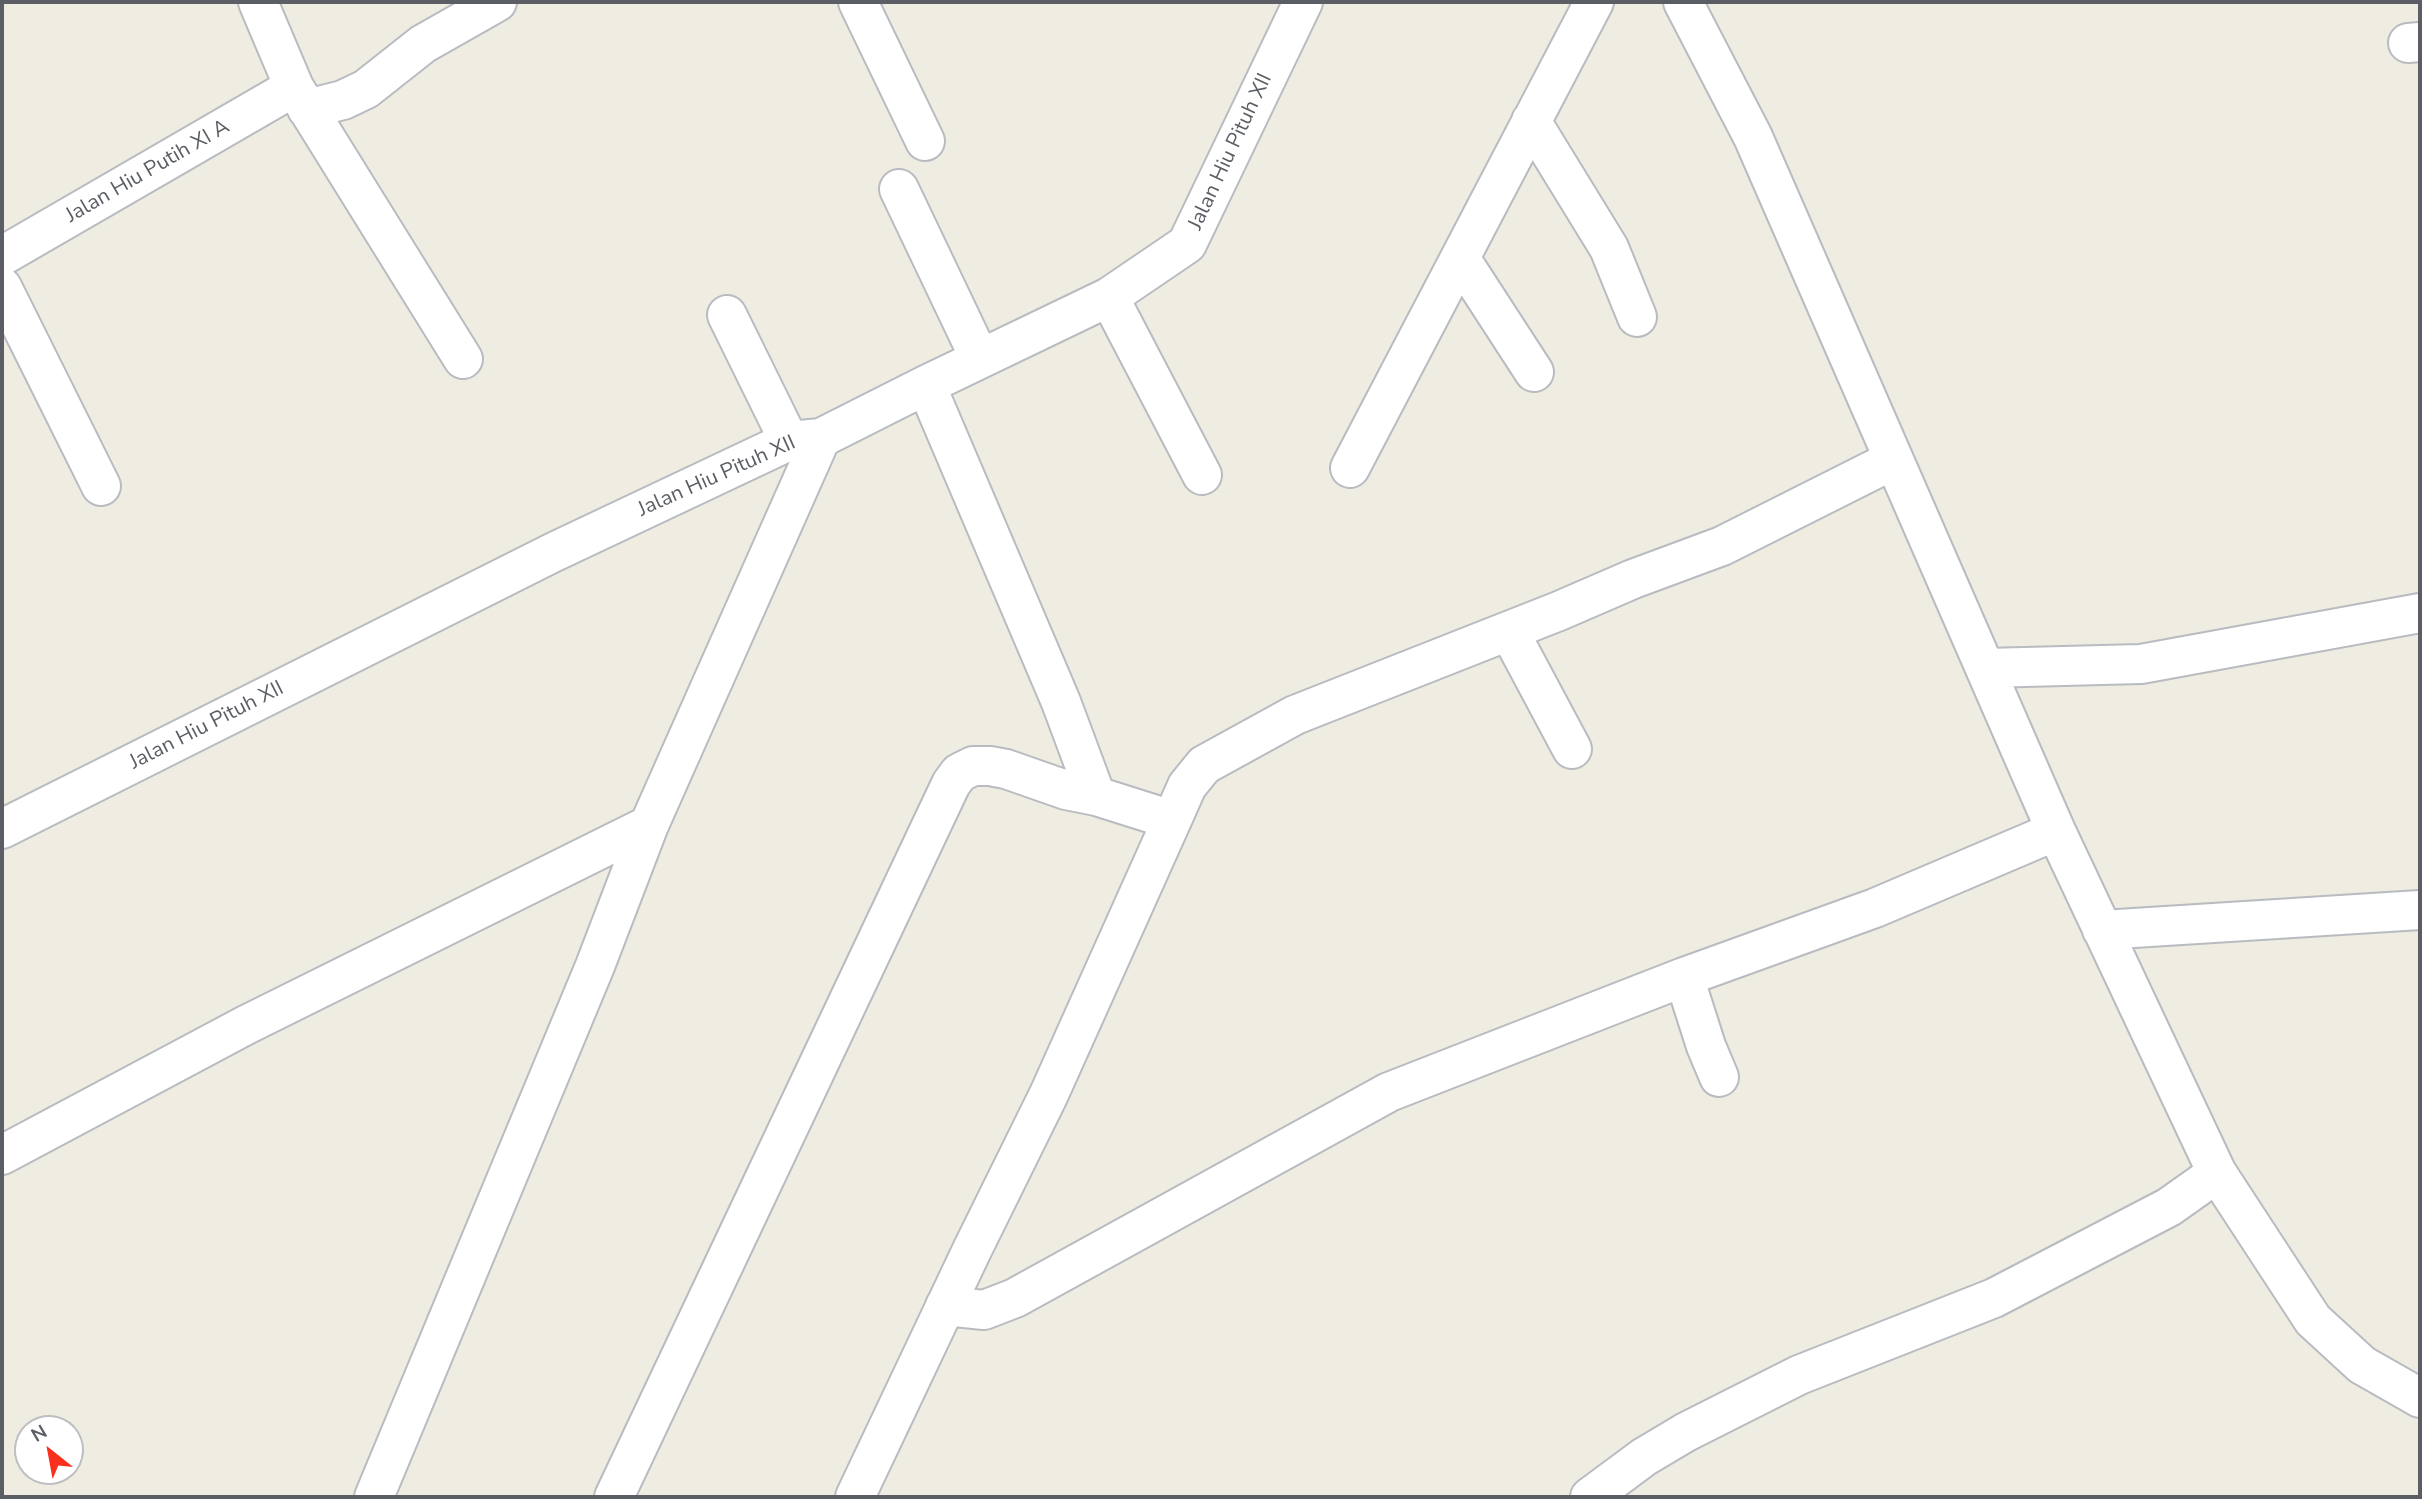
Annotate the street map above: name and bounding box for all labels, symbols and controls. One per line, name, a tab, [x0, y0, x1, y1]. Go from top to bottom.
street label: Jalan Hiu Pituh XII	[1184, 70, 1278, 234]
street label: Jalan Hiu Putih XI A	[62, 115, 234, 229]
street label: Jalan Hiu Pituh XII	[634, 431, 800, 523]
street label: Jalan Hiu Pituh XII	[126, 676, 288, 776]
north arrow	[14, 1415, 84, 1485]
text: N	[26, 1419, 52, 1449]

